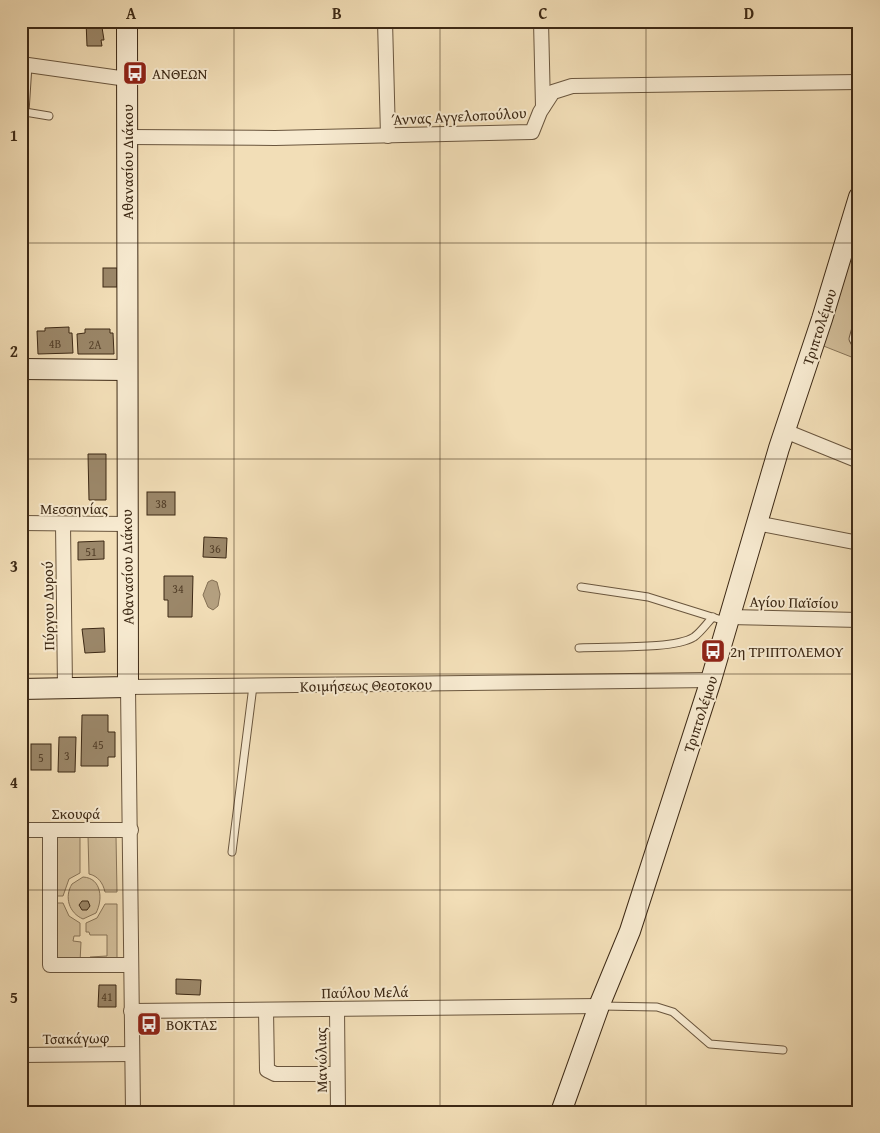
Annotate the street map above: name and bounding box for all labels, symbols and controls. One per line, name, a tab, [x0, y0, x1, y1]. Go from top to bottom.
text: A	[126, 1, 137, 25]
text: B	[332, 1, 342, 25]
text: C	[538, 1, 548, 25]
text: D	[744, 1, 754, 25]
bus stop icon: ΑΝΘΕΩΝ	[122, 60, 148, 86]
place label: ΑΝΘΕΩΝ	[152, 63, 208, 84]
street label: Άννας Αγγελοπούλου	[391, 102, 527, 130]
street label: Αθανασίου Διάκου	[117, 104, 138, 220]
text: 1	[10, 123, 18, 147]
street label: Τριπτολέμου	[797, 286, 841, 368]
house number: 4Β	[49, 335, 61, 352]
house number: 2Α	[88, 336, 102, 353]
text: 2	[10, 339, 18, 363]
house number: 38	[155, 495, 167, 512]
street label: Μεσσηνίας	[40, 498, 109, 519]
street label: Αθανασίου Διάκου	[115, 509, 139, 625]
house number: 36	[209, 540, 221, 557]
house number: 51	[85, 543, 97, 560]
text: 3	[10, 554, 18, 578]
street label: Πύργου Δυρού	[37, 561, 59, 651]
house number: 34	[172, 580, 184, 597]
street label: Αγίου Παϊσίου	[749, 591, 839, 613]
bus stop icon: 2η ΤΡΙΠΤΟΛΕΜΟΥ	[700, 638, 726, 664]
place label: 2η ΤΡΙΠΤΟΛΕΜΟΥ	[730, 641, 843, 662]
street label: Κοιμήσεως Θεοτοκου	[300, 673, 433, 697]
street label: Τριπτολέμου	[678, 673, 722, 755]
house number: 45	[92, 736, 104, 753]
house number: 3	[64, 747, 70, 764]
house number: 5	[38, 749, 44, 766]
text: 4	[10, 770, 18, 794]
street label: Σκουφά	[51, 803, 101, 824]
street label: Παύλου Μελά	[321, 981, 409, 1003]
text: 5	[10, 985, 18, 1009]
house number: 41	[101, 988, 113, 1005]
bus stop icon: ΒΟΚΤΑΣ	[136, 1011, 162, 1037]
place label: ΒΟΚΤΑΣ	[166, 1014, 217, 1035]
street label: Μανώλιας	[310, 1026, 332, 1093]
street label: Τσακάγωφ	[42, 1027, 110, 1049]

